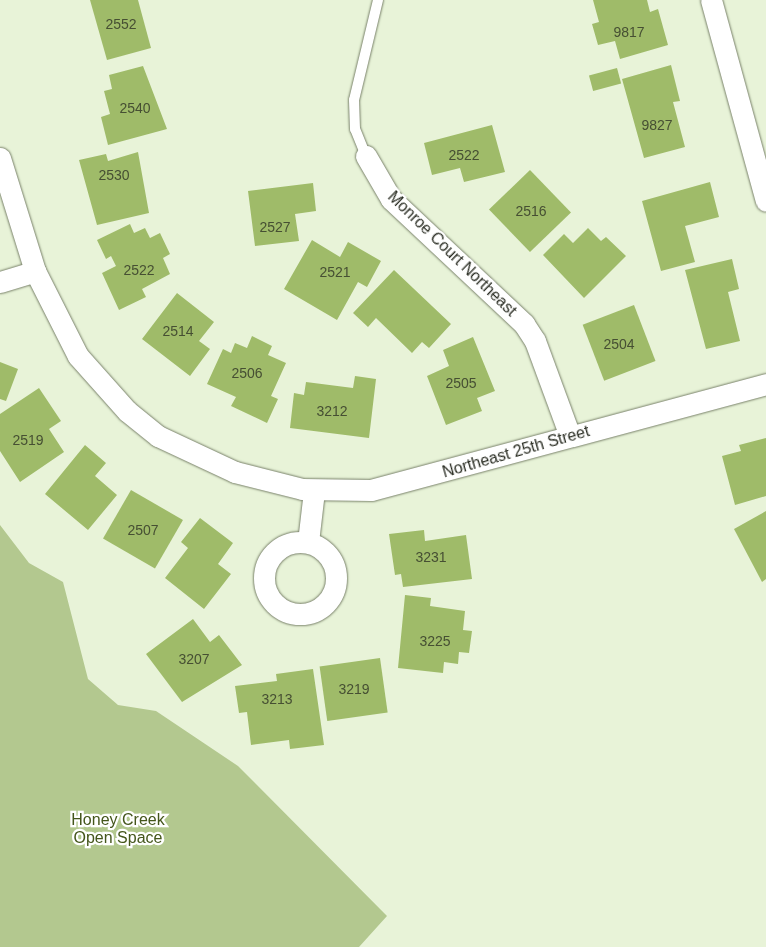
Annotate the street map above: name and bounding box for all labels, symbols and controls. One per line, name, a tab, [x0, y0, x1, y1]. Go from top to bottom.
house number: 2552	[105, 16, 137, 32]
house number: 9817	[613, 24, 645, 40]
house number: 2540	[119, 100, 151, 116]
house number: 9827	[641, 117, 673, 133]
house number: 2522	[448, 147, 480, 163]
house number: 2530	[98, 167, 130, 183]
street label: Monroe Court Northeast	[384, 187, 520, 321]
house number: 2516	[515, 203, 547, 219]
house number: 2527	[259, 219, 291, 235]
house number: 2522	[123, 262, 155, 278]
house number: 2521	[319, 264, 351, 280]
house number: 2514	[162, 323, 194, 339]
house number: 2504	[603, 336, 635, 352]
house number: 2506	[231, 365, 263, 381]
house number: 2505	[445, 375, 477, 391]
house number: 3212	[316, 403, 348, 419]
street label: Northeast 25th Street	[440, 422, 592, 482]
house number: 2519	[12, 432, 44, 448]
house number: 2507	[127, 522, 159, 538]
house number: 3231	[415, 549, 447, 565]
house number: 3225	[419, 633, 451, 649]
house number: 3207	[178, 651, 210, 667]
house number: 3219	[338, 681, 370, 697]
house number: 3213	[261, 691, 293, 707]
park label: Honey Creek Open Space	[71, 810, 165, 848]

